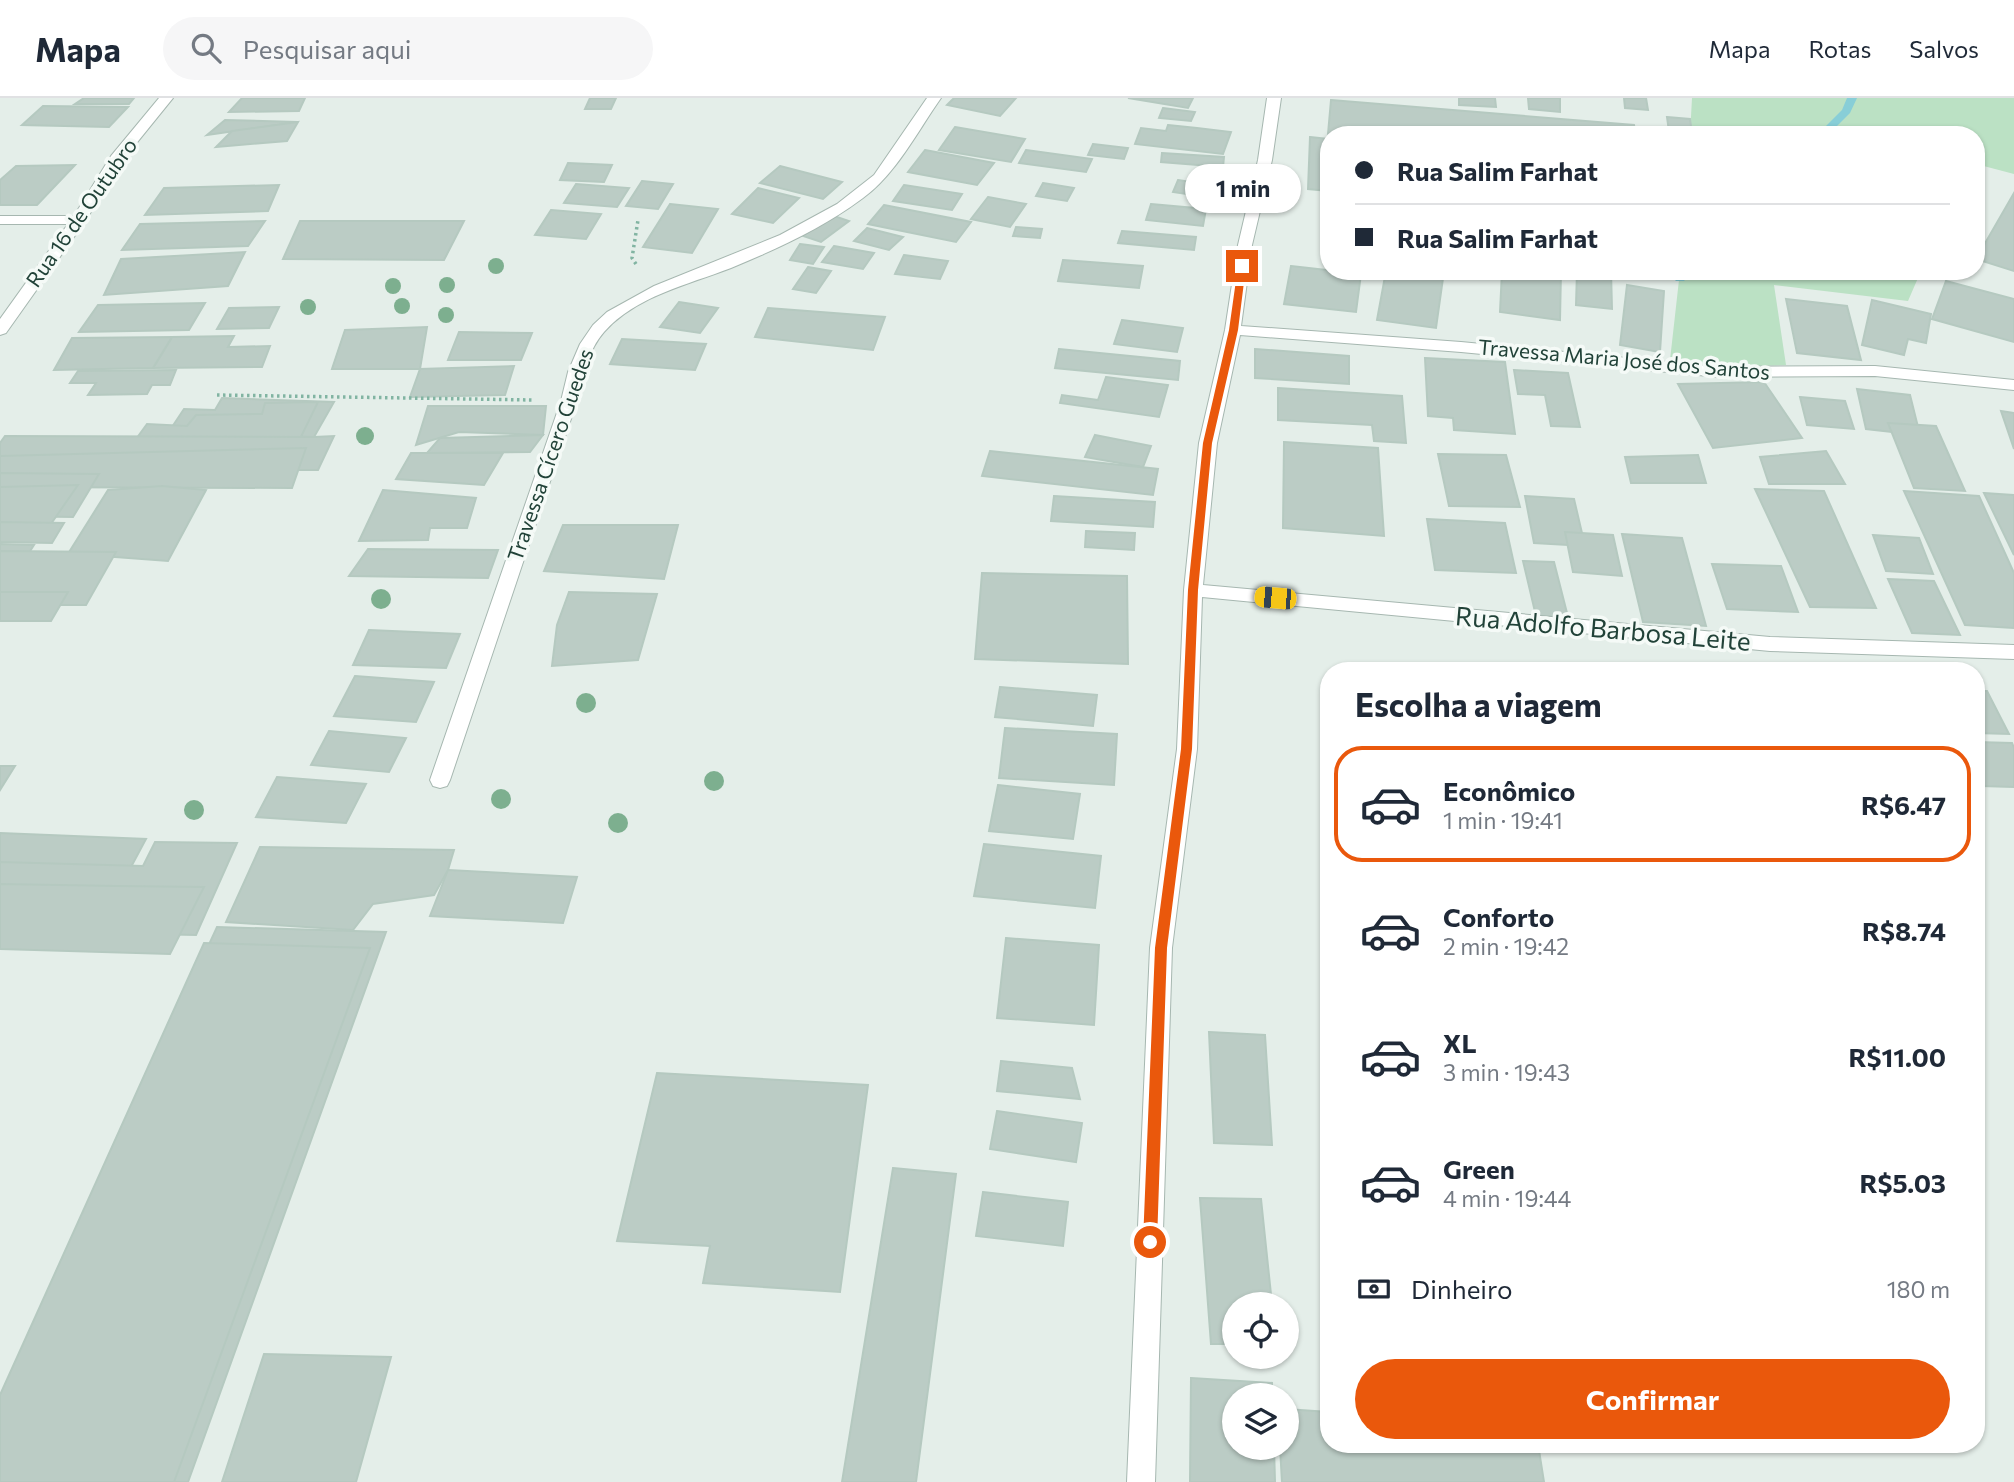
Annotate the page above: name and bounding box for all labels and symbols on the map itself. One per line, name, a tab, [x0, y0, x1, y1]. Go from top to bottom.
street label: Rua 16 de Outubro	[20, 133, 141, 291]
callout: 1 min	[1184, 164, 1300, 214]
route end	[1226, 250, 1258, 282]
street label: Travessa Maria José dos Santos	[1477, 333, 1771, 384]
street label: Travessa Cícero Guedes	[501, 345, 598, 564]
car	[1254, 586, 1297, 610]
street label: Rua Adolfo Barbosa Leite	[1454, 599, 1752, 656]
route start	[1134, 1226, 1166, 1258]

